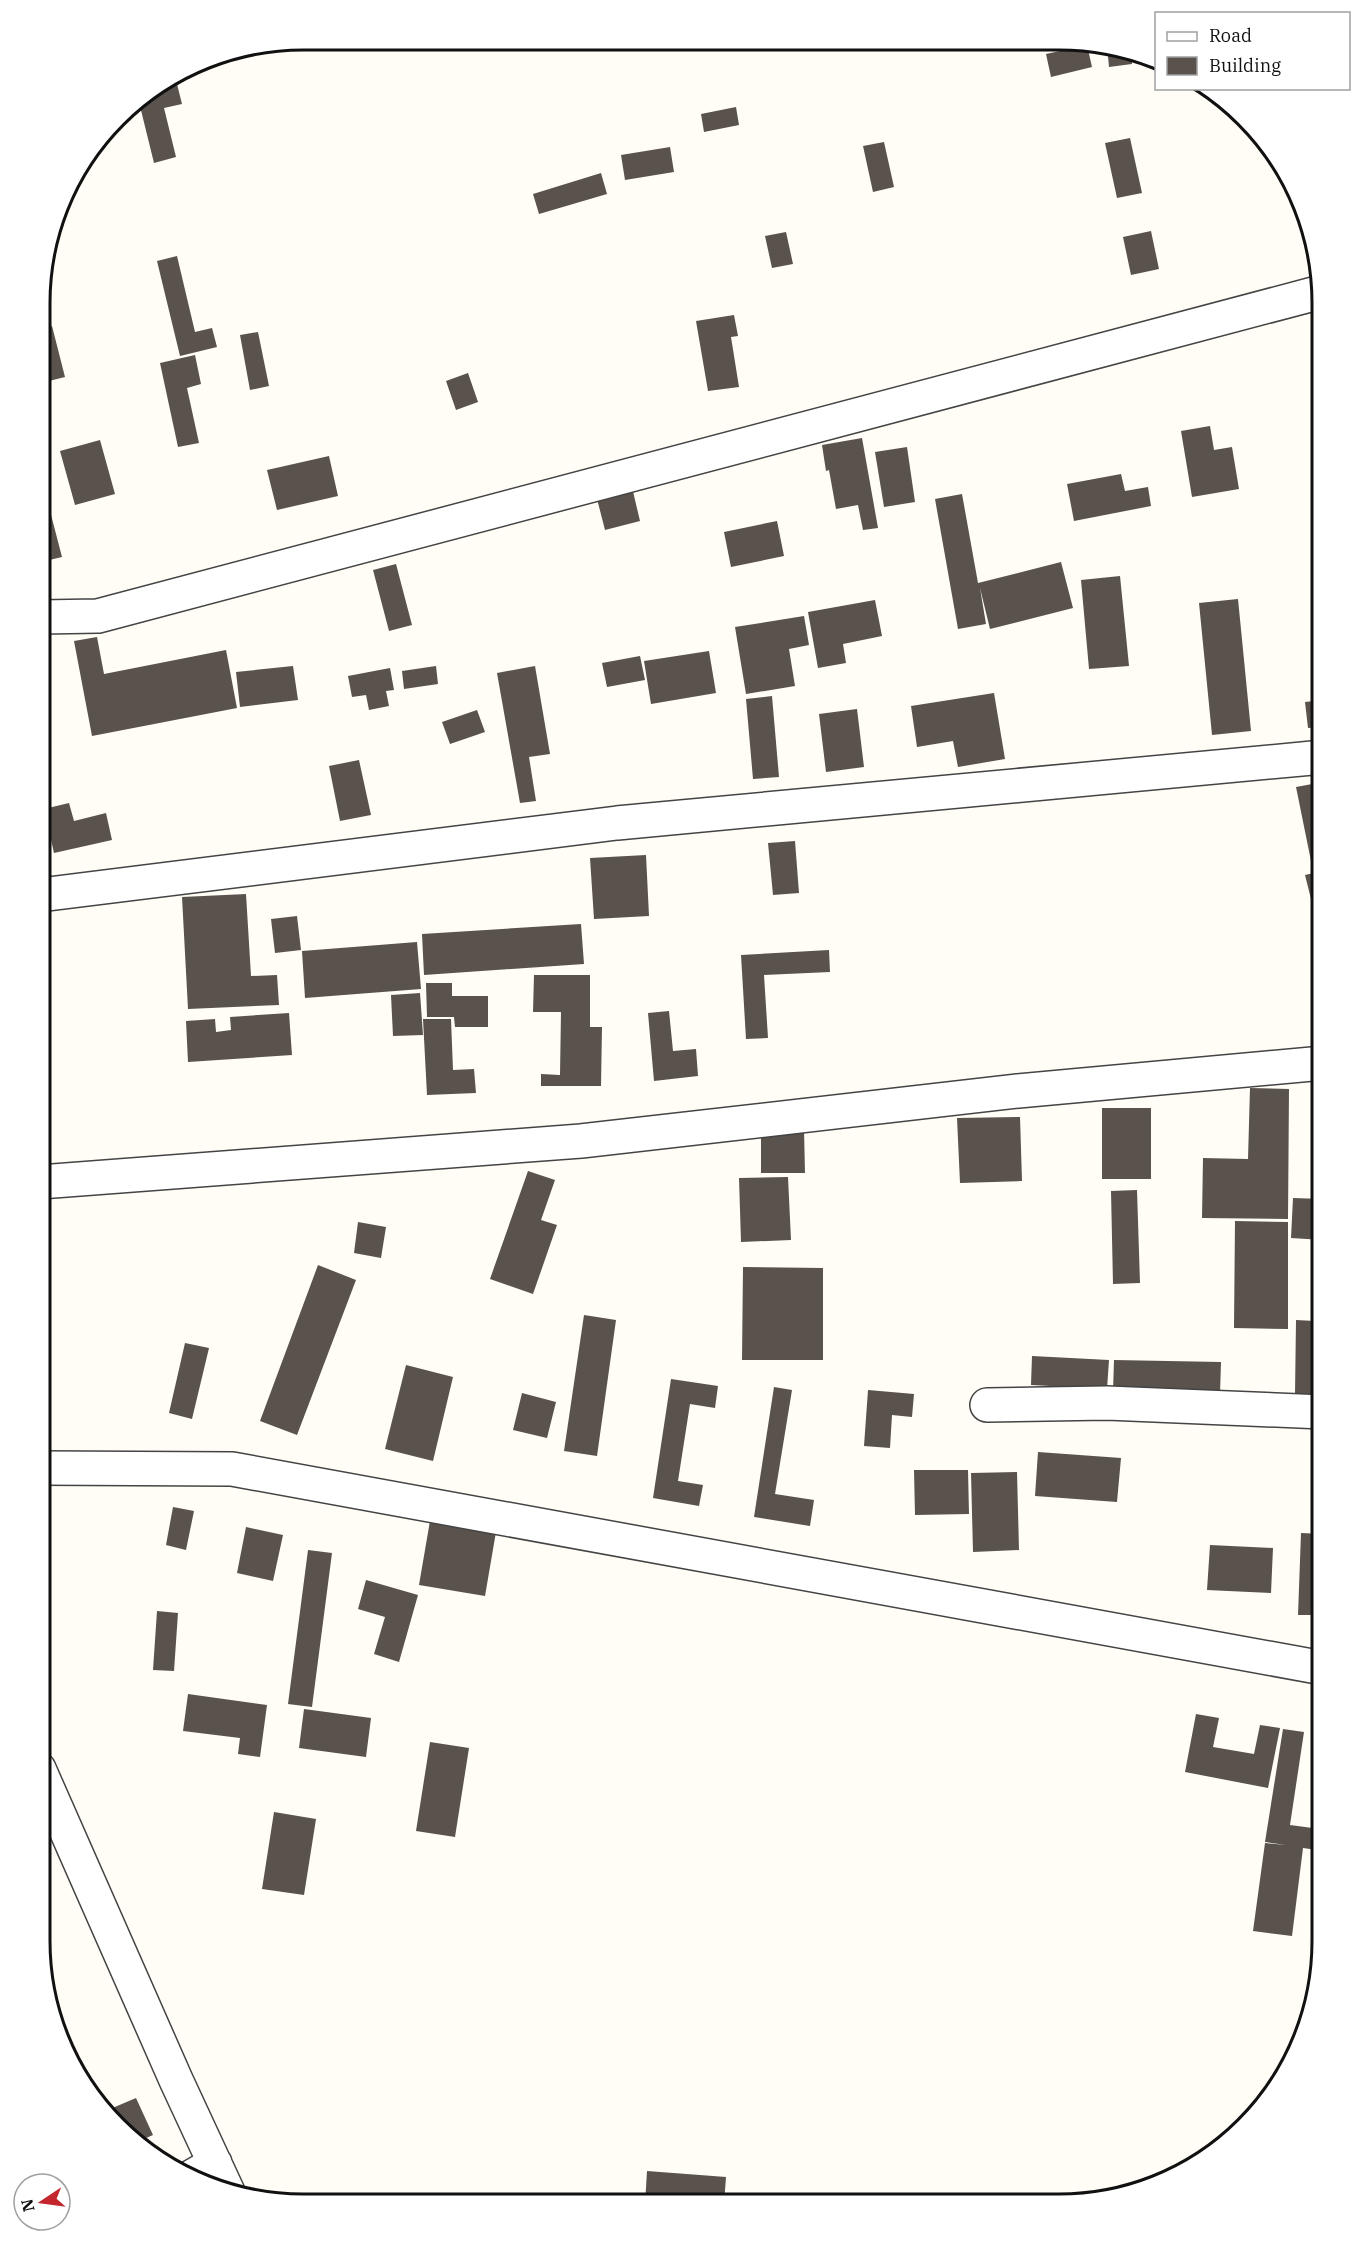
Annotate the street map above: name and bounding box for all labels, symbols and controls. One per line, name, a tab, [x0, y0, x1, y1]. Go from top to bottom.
legend	[1155, 12, 1350, 90]
text: Road	[1209, 24, 1252, 47]
text: Building	[1209, 54, 1281, 77]
north arrow	[12, 2172, 72, 2232]
text: N	[16, 2197, 39, 2214]

